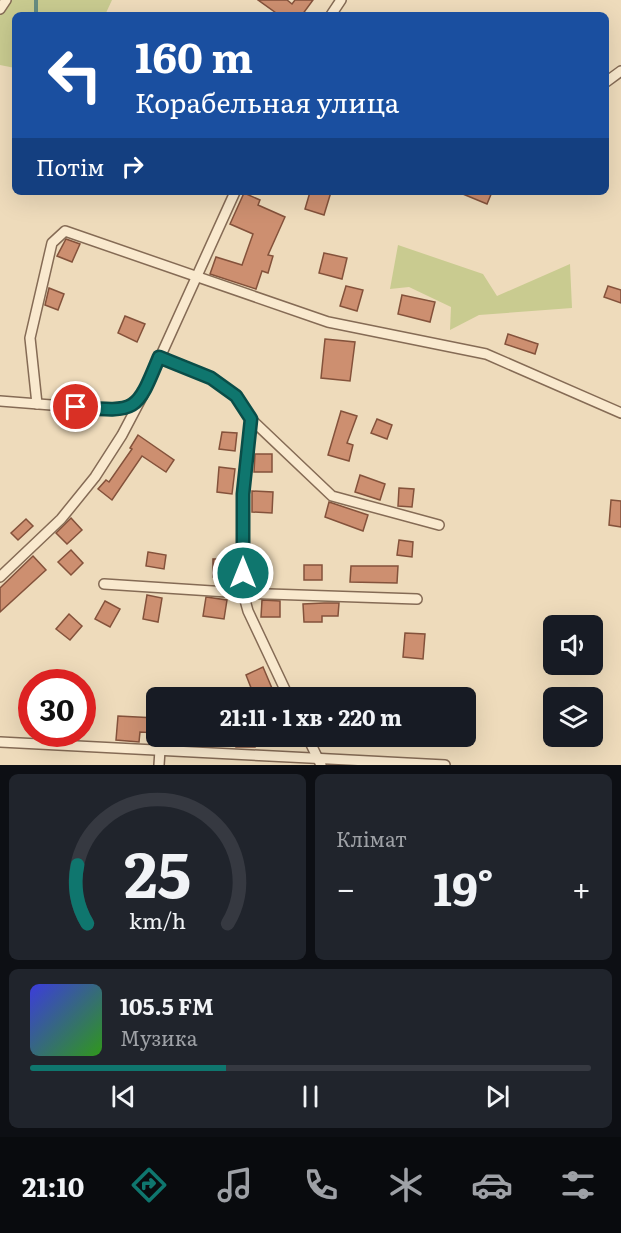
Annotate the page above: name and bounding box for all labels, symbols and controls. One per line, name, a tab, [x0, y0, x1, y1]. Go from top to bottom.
text: 160 m	[135, 24, 253, 86]
icon: left	[36, 36, 114, 114]
text: Корабельная улица	[135, 81, 399, 121]
text: Потім	[36, 150, 104, 183]
icon: right	[116, 150, 149, 183]
pin	[50, 381, 101, 432]
icon: arrive	[59, 390, 92, 423]
position arrow	[211, 541, 275, 605]
map controls	[543, 615, 603, 747]
button: sound	[543, 615, 603, 675]
speed limit sign: 30	[18, 669, 96, 747]
button: layers	[543, 687, 603, 747]
text: 21:11 · 1 хв · 220 m	[220, 700, 402, 733]
text: Клімат	[336, 823, 407, 853]
text: 25	[124, 825, 191, 917]
text: 19°	[433, 853, 494, 920]
text: −	[336, 862, 355, 911]
text: +	[572, 862, 591, 911]
text: km/h	[129, 904, 186, 936]
text: 105.5 FM	[120, 989, 214, 1022]
text: Музика	[120, 1022, 198, 1052]
icon: previous	[107, 1080, 140, 1113]
icon: pause	[294, 1080, 327, 1113]
icon: next	[481, 1080, 514, 1113]
icon: directions	[128, 1164, 170, 1206]
icon: music	[214, 1164, 256, 1206]
icon: phone	[300, 1164, 342, 1206]
icon: climate	[385, 1164, 427, 1206]
icon: car	[471, 1164, 513, 1206]
icon: filters	[557, 1164, 599, 1206]
text: 21:10	[22, 1165, 84, 1205]

